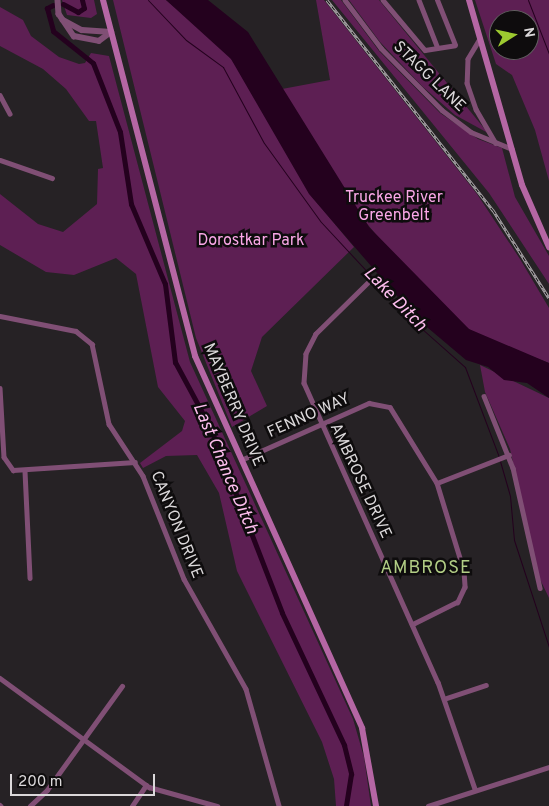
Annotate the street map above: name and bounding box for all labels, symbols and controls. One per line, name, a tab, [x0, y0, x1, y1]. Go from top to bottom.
north arrow	[489, 10, 539, 60]
text: N	[519, 26, 538, 39]
street label: STAGG LANE	[389, 38, 469, 116]
park label: Truckee River Greenbelt	[345, 188, 443, 226]
park label: Dorostkar Park	[198, 231, 304, 251]
water label: Lake Ditch	[358, 263, 430, 337]
street label: MAYBERRY DRIVE	[198, 340, 268, 470]
street label: FENNO WAY	[265, 389, 353, 443]
water label: Last Chance Ditch	[187, 400, 261, 538]
street label: AMBROSE DRIVE	[325, 420, 395, 542]
street label: CANYON DRIVE	[146, 469, 206, 581]
district label: AMBROSE	[379, 558, 473, 580]
scale bar	[12, 764, 158, 796]
text: 200 m	[18, 773, 63, 792]

